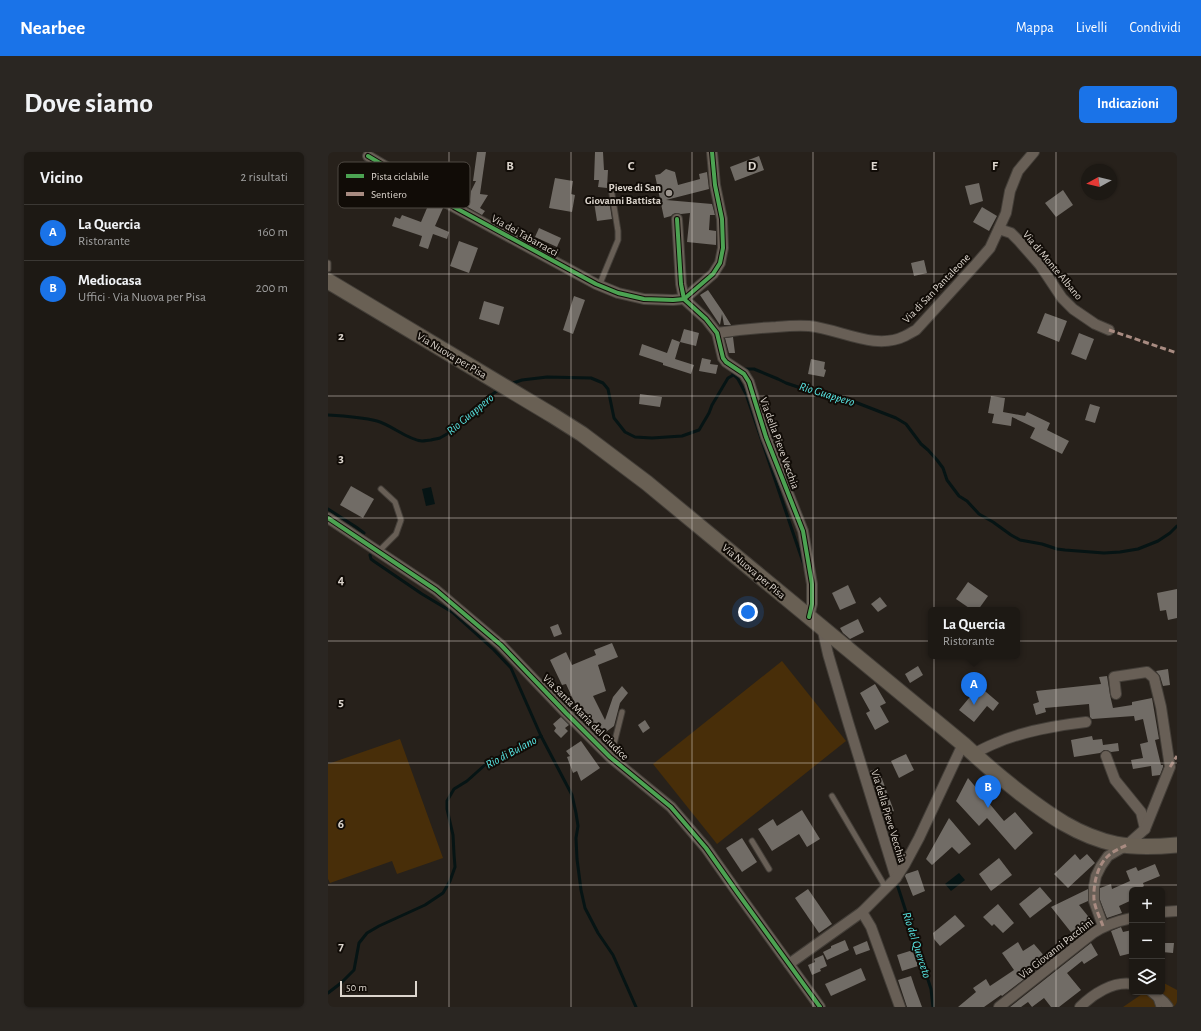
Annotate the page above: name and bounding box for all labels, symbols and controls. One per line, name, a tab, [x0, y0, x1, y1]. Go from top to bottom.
text: Nearbee	[20, 19, 85, 38]
text: Mappa	[1016, 21, 1054, 35]
text: Livelli	[1076, 21, 1107, 35]
text: Condividi	[1129, 21, 1181, 35]
button: Indicazioni	[1079, 86, 1177, 123]
text: Dove siamo	[24, 90, 153, 118]
text: B	[506, 160, 514, 173]
text: C	[628, 160, 635, 173]
text: D	[748, 160, 757, 173]
text: E	[871, 160, 878, 173]
text: F	[992, 160, 999, 173]
legend	[338, 162, 470, 208]
north arrow	[1081, 164, 1117, 200]
text: Vicino	[40, 169, 83, 186]
text: 2 risultati	[240, 171, 288, 184]
text: Pista ciclabile	[371, 171, 429, 182]
place label: Pieve di San Giovanni Battista	[585, 182, 662, 206]
marker: Pieve di San Giovanni Battista	[664, 188, 674, 198]
text: Sentiero	[371, 189, 407, 200]
street label: Via dei Tabarracci	[489, 213, 560, 258]
text: La Quercia	[78, 217, 141, 232]
text: A	[49, 226, 57, 239]
text: 160 m	[258, 226, 288, 239]
street label: Via di Monte Albano	[1021, 229, 1085, 302]
text: Ristorante	[78, 235, 130, 248]
street label: Via di San Pantaleone	[900, 251, 972, 325]
text: Mediocasa	[78, 273, 142, 288]
text: B	[49, 282, 57, 295]
text: 200 m	[256, 282, 288, 295]
text: Uffici · Via Nuova per Pisa	[78, 291, 206, 304]
text: 2	[338, 330, 344, 343]
street label: Via Nuova per Pisa	[415, 330, 488, 380]
water label: Rio Guappero	[798, 380, 856, 409]
water label: Rio Guappero	[444, 391, 496, 438]
street label: Via della Pieve Vecchia	[758, 396, 801, 490]
text: 3	[338, 452, 344, 465]
street label: Via Nuova per Pisa	[720, 542, 787, 601]
text: 4	[338, 574, 345, 587]
your location	[738, 602, 758, 622]
popup	[928, 607, 1020, 659]
text: La Quercia	[943, 617, 1005, 632]
text: Ristorante	[943, 635, 995, 648]
street label: Via Santa Maria del Giudice	[541, 672, 631, 762]
pin: A	[961, 672, 987, 705]
text: 5	[338, 696, 344, 709]
water label: Rio di Bulano	[484, 734, 539, 770]
street label: Via della Pieve Vecchia	[869, 768, 908, 864]
pin: B	[975, 775, 1001, 808]
text: 6	[338, 818, 344, 831]
map controls	[1129, 887, 1165, 995]
button: +	[1129, 887, 1165, 923]
water label: Rio del Querceto	[900, 910, 933, 980]
street label: Via Giovanni Pacchini	[1017, 916, 1096, 981]
button: −	[1129, 923, 1165, 959]
text: 7	[338, 940, 344, 953]
button: layers	[1129, 959, 1165, 995]
scale bar	[340, 979, 417, 998]
text: 50 m	[346, 982, 367, 993]

